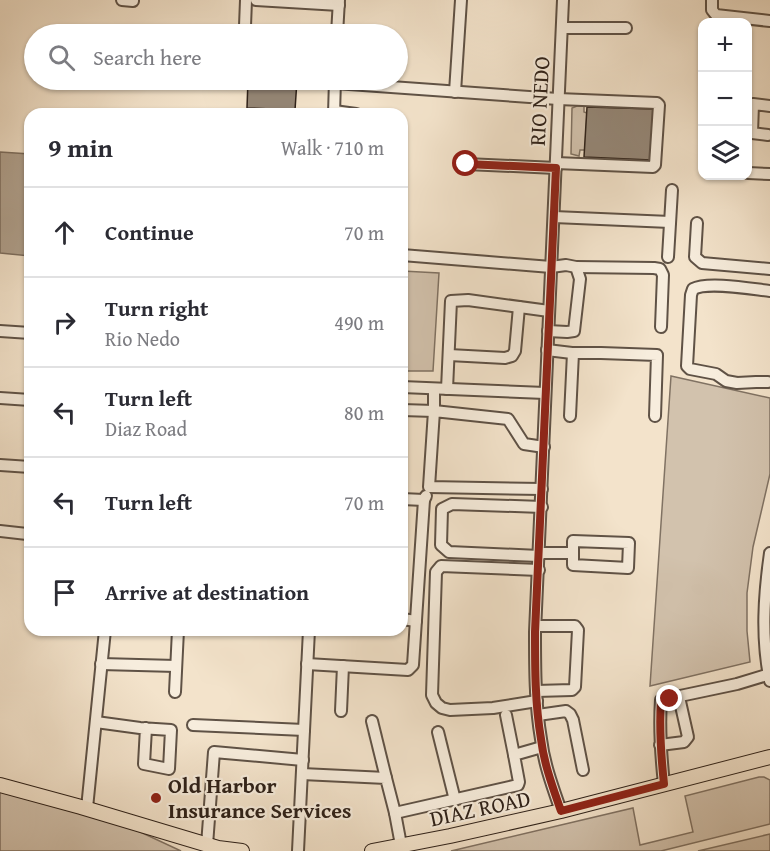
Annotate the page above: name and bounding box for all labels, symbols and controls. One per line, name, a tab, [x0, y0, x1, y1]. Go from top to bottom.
map controls	[698, 18, 752, 180]
button: +	[698, 18, 752, 72]
search box	[24, 24, 408, 90]
icon: search	[45, 41, 78, 74]
text: Search here	[93, 41, 202, 73]
street label: RIO NEDO	[521, 55, 557, 147]
button: −	[698, 72, 752, 126]
button: layers	[698, 126, 752, 180]
text: 9 min	[48, 128, 113, 167]
text: Walk · 710 m	[281, 133, 384, 162]
route start	[452, 150, 478, 176]
icon: ahead	[48, 216, 81, 249]
text: Continue	[105, 216, 194, 248]
text: 70 m	[344, 218, 384, 247]
text: Turn right	[105, 292, 208, 324]
icon: right	[48, 306, 81, 339]
text: 490 m	[334, 308, 384, 337]
text: Rio Nedo	[105, 324, 180, 353]
text: Turn left	[105, 382, 192, 414]
icon: left	[48, 396, 81, 429]
text: 80 m	[344, 398, 384, 427]
text: Diaz Road	[105, 414, 187, 443]
icon: left	[48, 486, 81, 519]
text: Turn left	[105, 486, 192, 518]
text: 70 m	[344, 488, 384, 517]
icon: arrive	[48, 576, 81, 609]
text: Arrive at destination	[105, 576, 309, 608]
route end	[656, 685, 682, 711]
place label: Old Harbor Insurance Services	[168, 769, 351, 826]
street label: DIAZ ROAD	[427, 782, 533, 834]
marker: Old Harbor Insurance Services	[149, 791, 163, 805]

